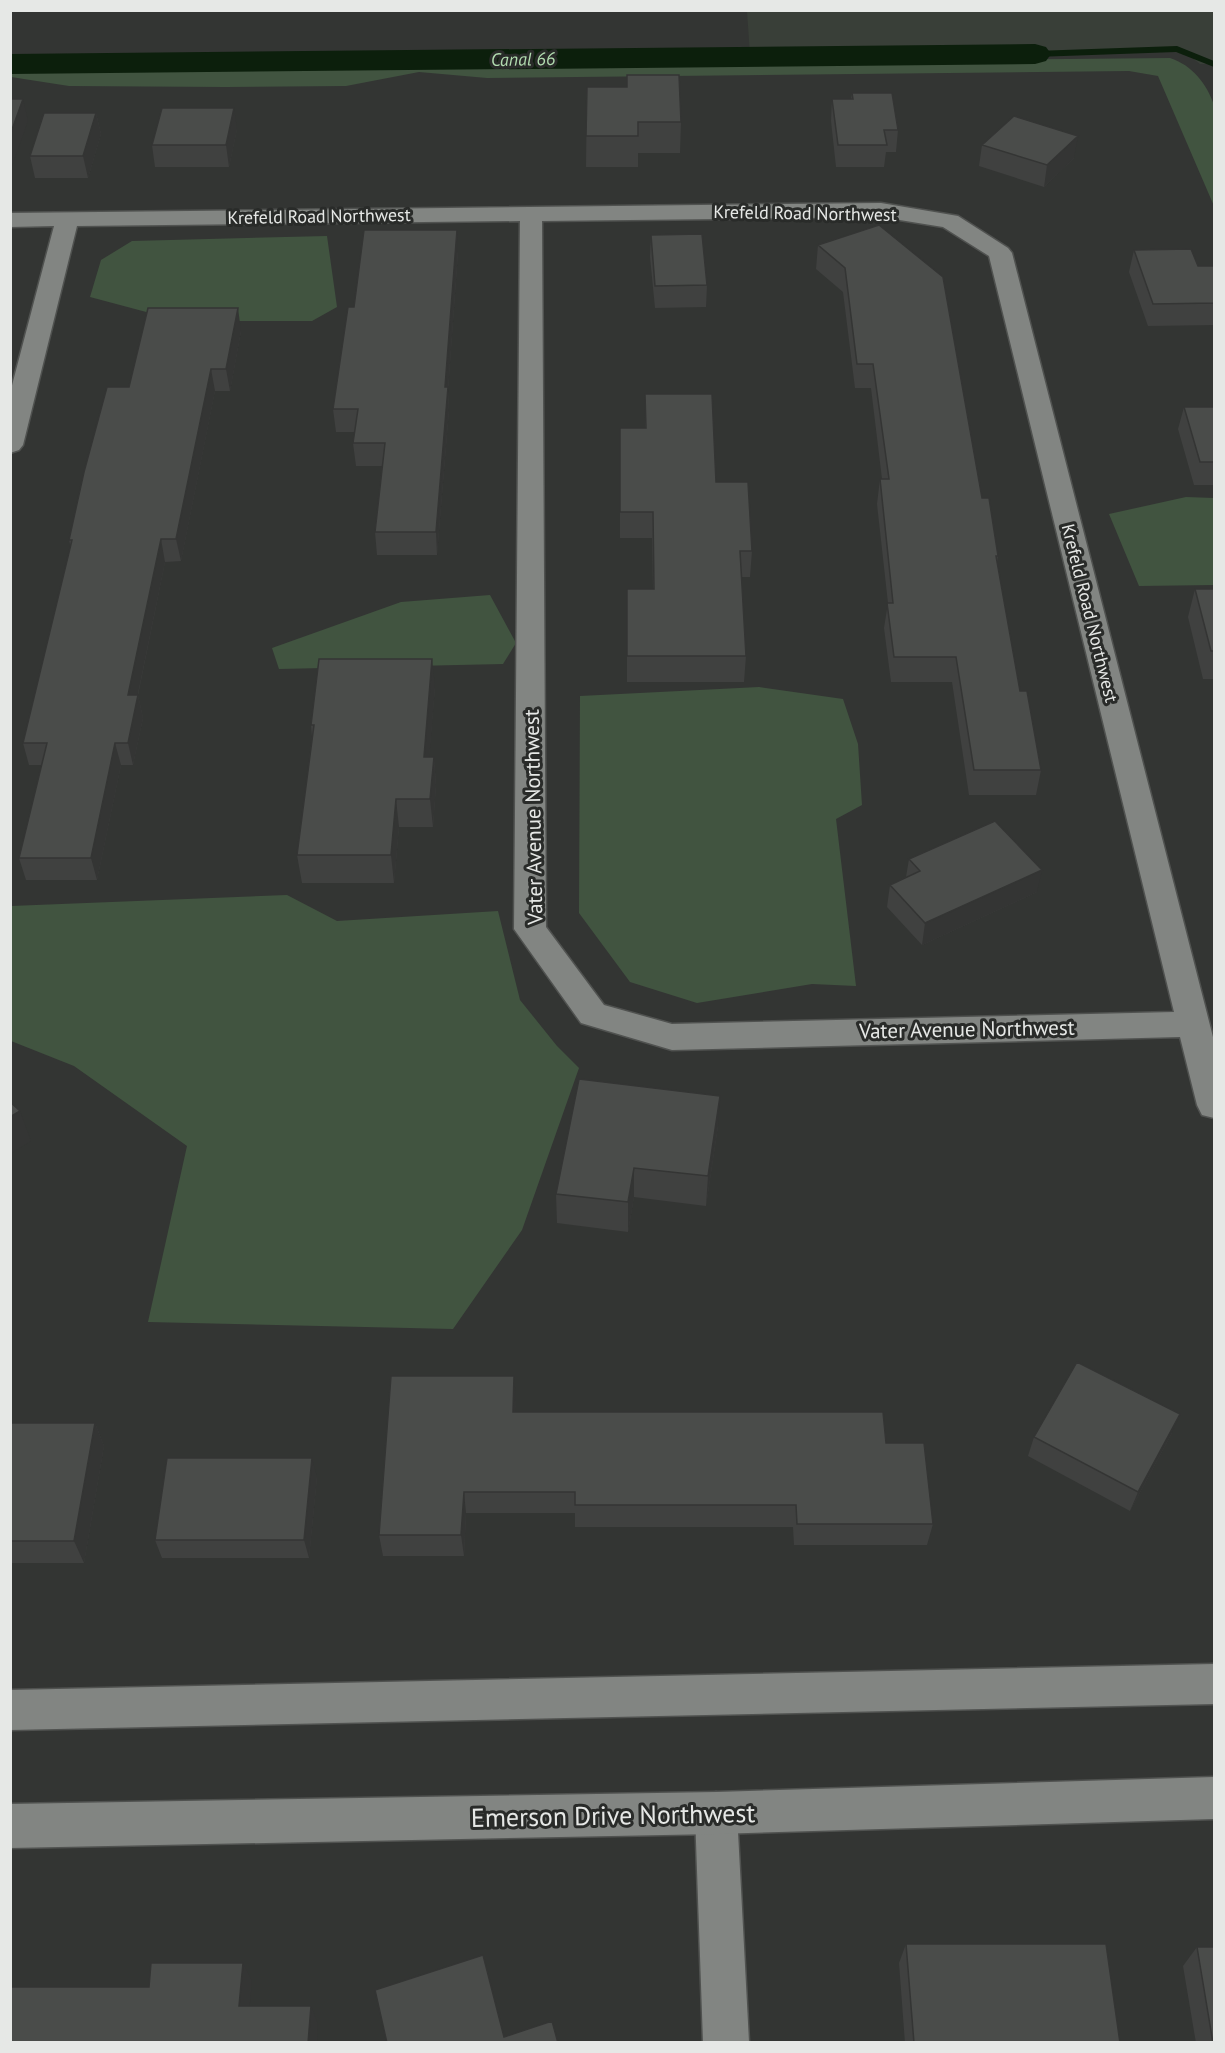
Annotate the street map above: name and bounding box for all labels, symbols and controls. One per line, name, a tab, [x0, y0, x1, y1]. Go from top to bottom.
water label: Canal 66	[491, 47, 555, 71]
street label: Krefeld Road Northwest	[713, 200, 897, 226]
street label: Krefeld Road Northwest	[227, 203, 411, 229]
street label: Krefeld Road Northwest	[1057, 521, 1123, 705]
street label: Vater Avenue Northwest	[518, 709, 548, 926]
street label: Vater Avenue Northwest	[858, 1014, 1075, 1044]
street label: Emerson Drive Northwest	[471, 1796, 756, 1834]

